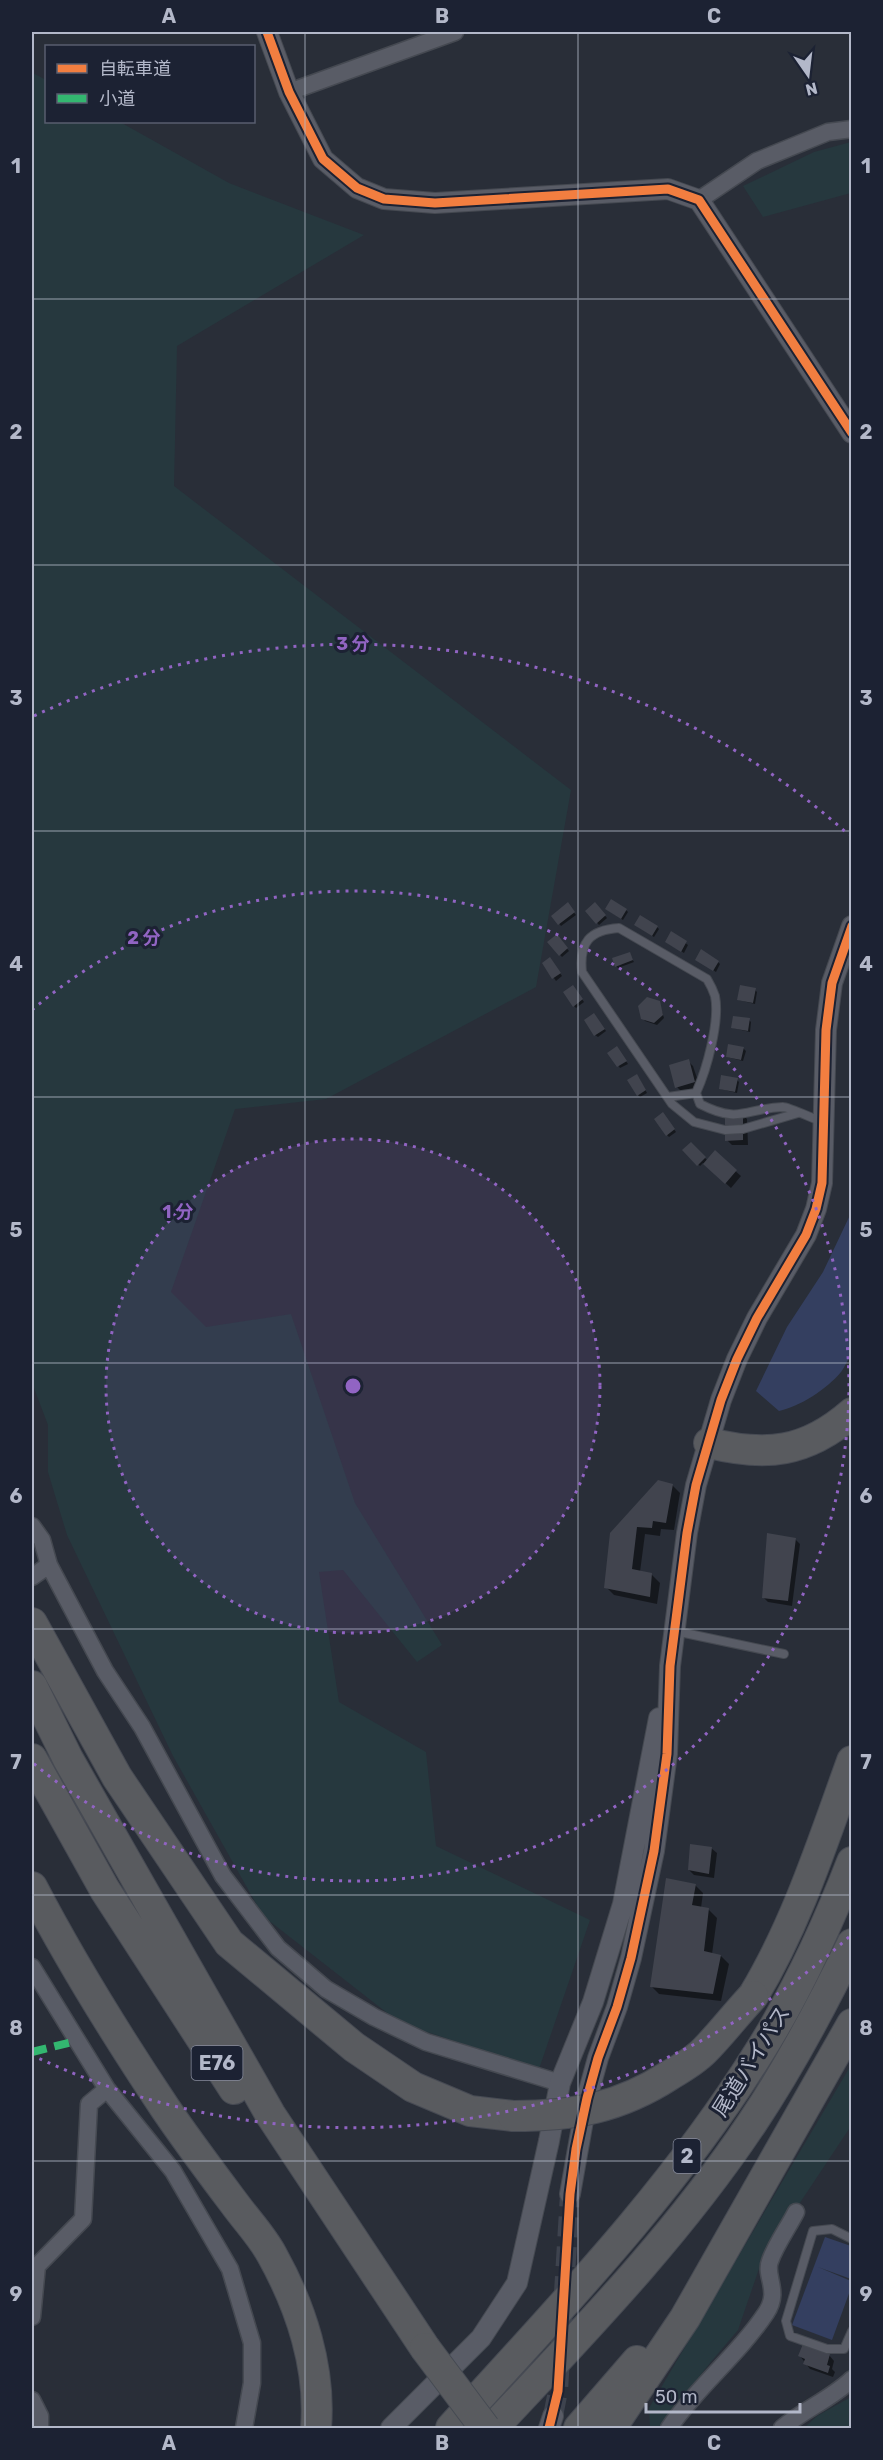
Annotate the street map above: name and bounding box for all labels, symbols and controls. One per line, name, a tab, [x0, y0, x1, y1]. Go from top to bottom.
text: A	[162, 4, 177, 28]
text: B	[435, 4, 449, 28]
text: C	[707, 4, 721, 28]
legend	[45, 45, 255, 123]
north arrow	[778, 45, 838, 105]
text: 自転車道	[99, 58, 171, 80]
text: N	[804, 78, 819, 100]
text: 小道	[99, 88, 135, 110]
text: 1	[11, 154, 21, 178]
text: 1	[861, 154, 871, 178]
text: 2	[10, 420, 23, 444]
text: 2	[860, 420, 873, 444]
text: 3 分	[336, 633, 370, 655]
text: 3	[9, 686, 23, 710]
text: 3	[859, 686, 873, 710]
text: 2 分	[127, 927, 161, 949]
text: 4	[9, 952, 23, 976]
text: 4	[859, 952, 873, 976]
text: 1 分	[163, 1201, 193, 1223]
text: 5	[10, 1218, 23, 1242]
text: 5	[860, 1218, 873, 1242]
centre of rings	[343, 1376, 363, 1396]
text: 6	[9, 1484, 23, 1508]
text: 6	[859, 1484, 873, 1508]
text: 7	[10, 1750, 22, 1774]
text: 7	[860, 1750, 872, 1774]
street label: 尾道バイパス	[707, 2001, 795, 2121]
text: 8	[9, 2016, 23, 2040]
text: 8	[859, 2016, 873, 2040]
road number: E76	[192, 2046, 242, 2080]
road number: 2	[674, 2139, 700, 2173]
text: 9	[10, 2282, 23, 2306]
text: 9	[860, 2282, 873, 2306]
scale bar	[646, 2376, 800, 2414]
text: 50 m	[655, 2386, 698, 2408]
text: A	[162, 2431, 177, 2455]
text: B	[435, 2431, 449, 2455]
text: C	[707, 2431, 721, 2455]

